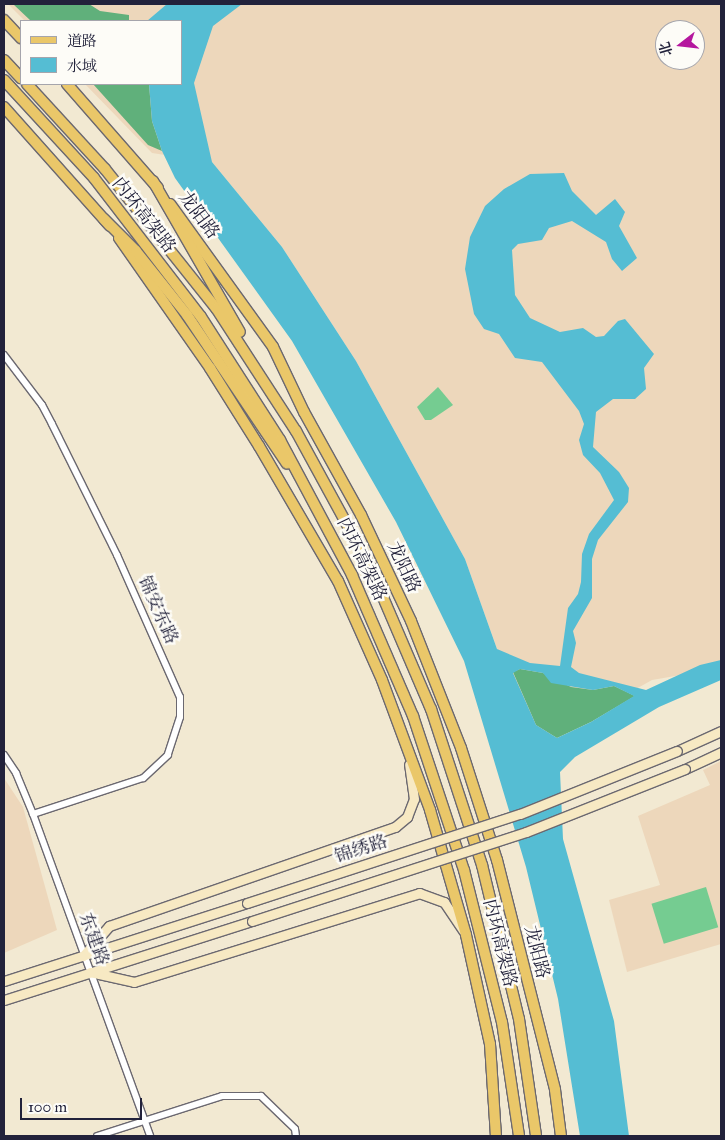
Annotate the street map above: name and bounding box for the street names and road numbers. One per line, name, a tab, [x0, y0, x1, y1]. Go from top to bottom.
street label: 内环高架路	[108, 173, 180, 257]
street label: 龙阳路	[174, 187, 224, 243]
street label: 内环高架路	[333, 514, 391, 604]
street label: 龙阳路	[383, 538, 425, 596]
street label: 锦安东路	[133, 573, 183, 647]
street label: 锦绣路	[332, 830, 390, 868]
street label: 内环高架路	[479, 897, 521, 989]
street label: 东建路	[75, 910, 113, 968]
street label: 龙阳路	[520, 923, 554, 981]

